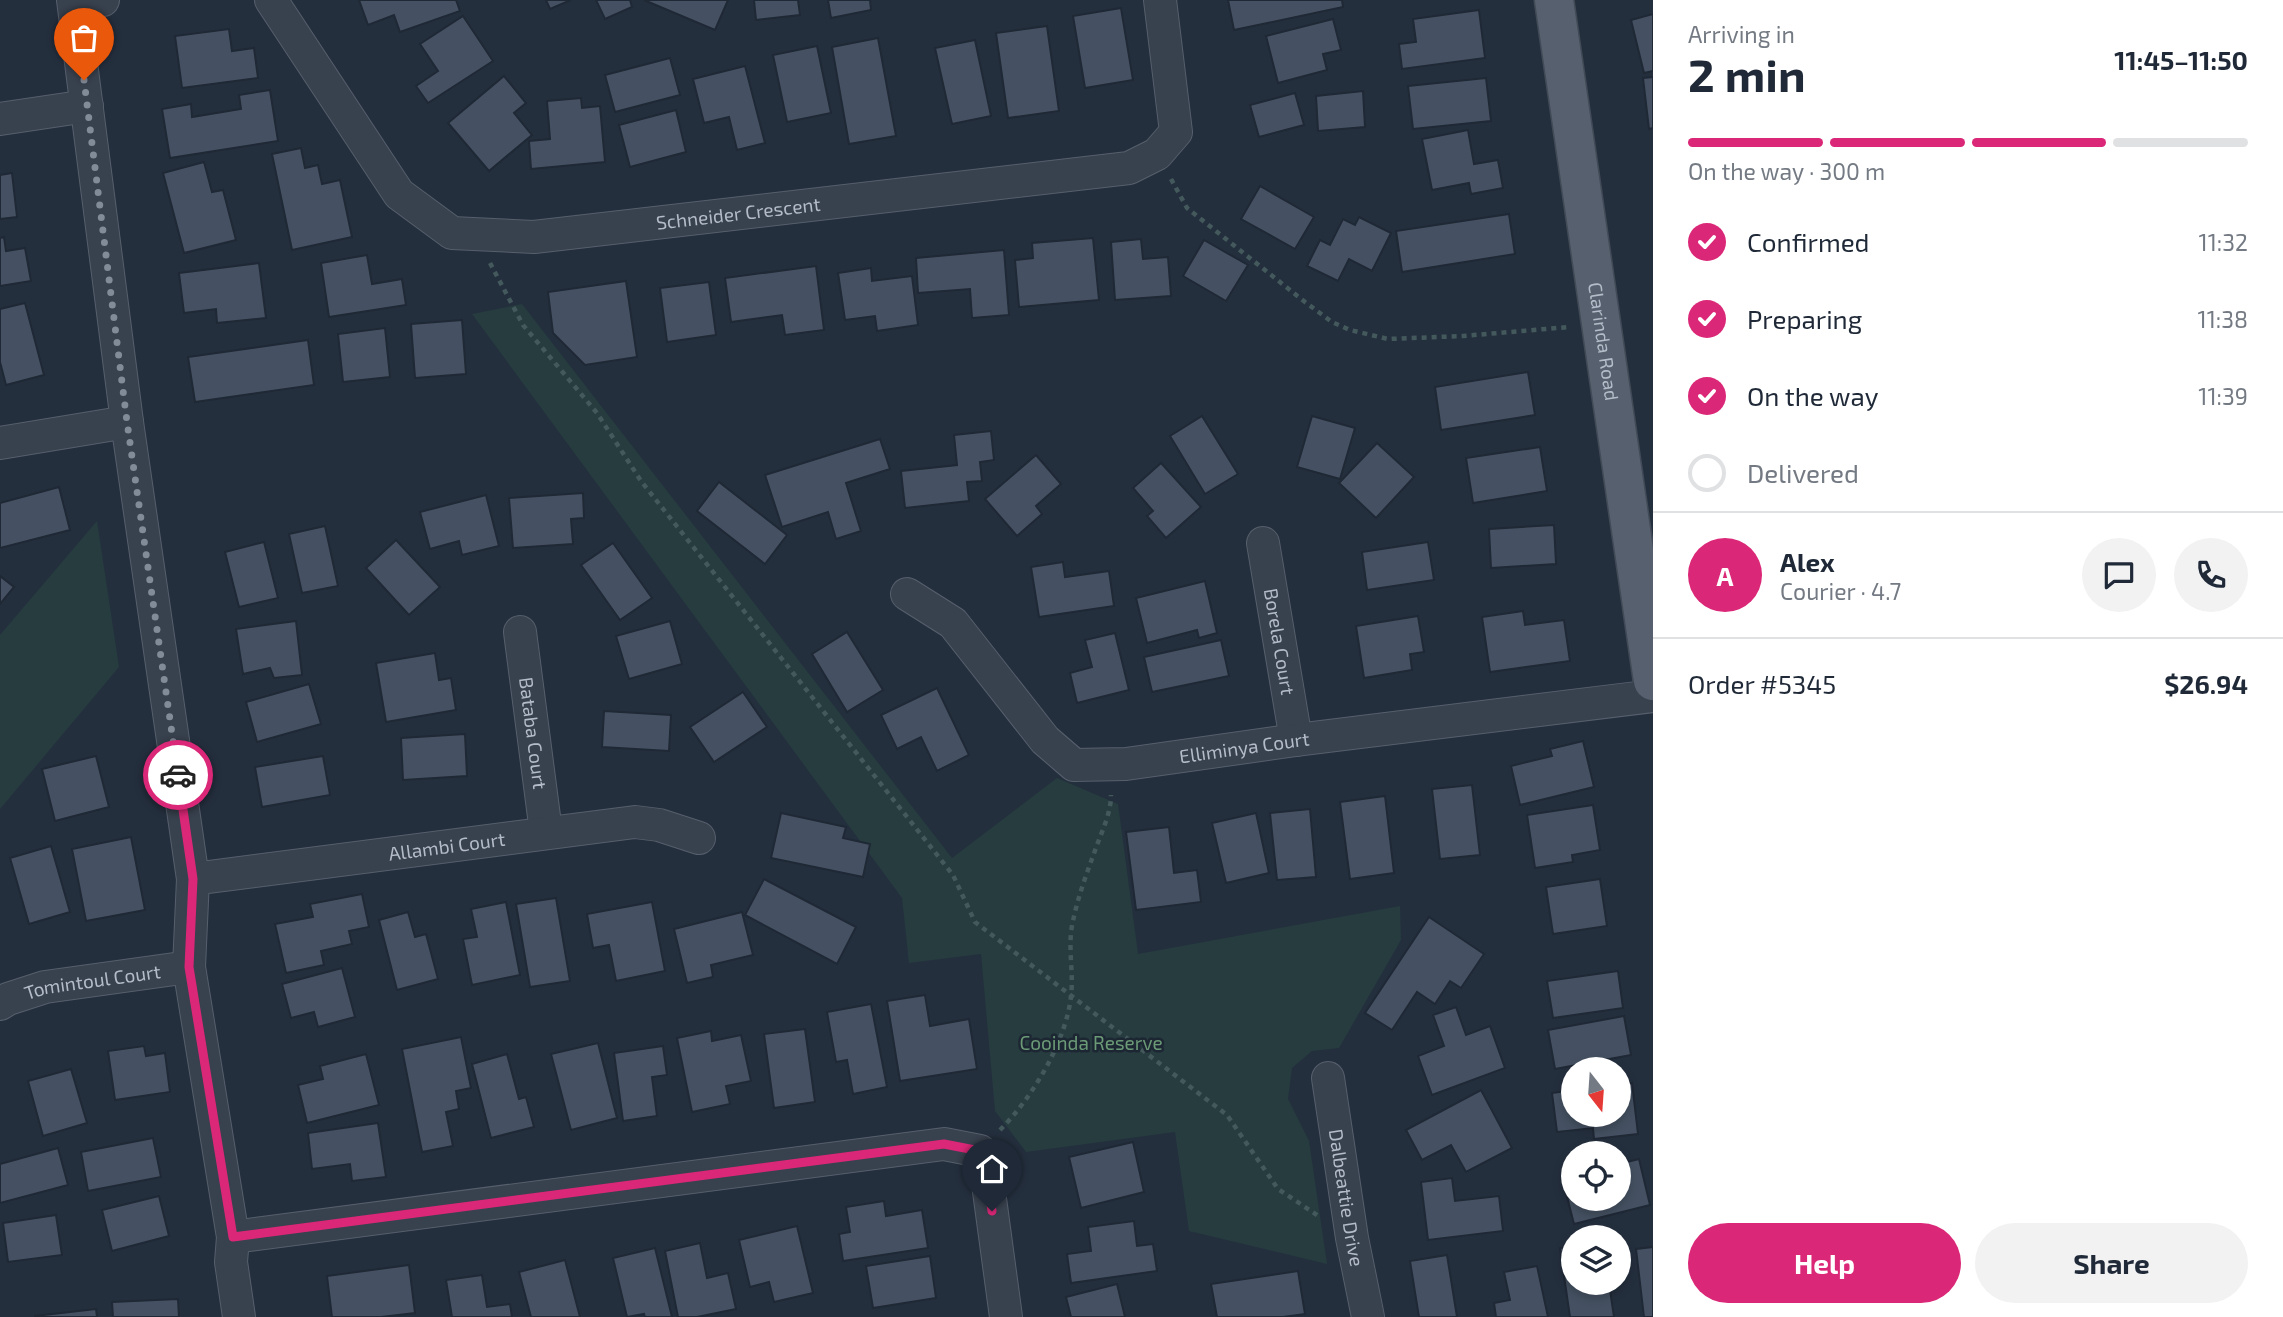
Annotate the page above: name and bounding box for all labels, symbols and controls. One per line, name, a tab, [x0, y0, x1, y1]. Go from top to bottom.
pin	[54, 8, 114, 80]
icon: bag	[65, 19, 103, 57]
text: Arriving in	[1688, 20, 1795, 48]
text: 11:45–11:50	[2114, 44, 2248, 75]
text: 2 min	[1688, 46, 1806, 101]
text: On the way · 300 m	[1688, 157, 1885, 185]
street label: Schneider Crescent	[655, 192, 822, 234]
icon: check	[1688, 223, 1726, 261]
text: Confirmed	[1747, 226, 1870, 257]
text: 11:32	[2199, 228, 2248, 256]
street label: Clarinda Road	[1584, 280, 1624, 402]
icon: check	[1688, 300, 1726, 338]
text: Preparing	[1747, 303, 1862, 334]
text: 11:38	[2198, 305, 2248, 333]
icon: check	[1688, 377, 1726, 415]
text: On the way	[1747, 380, 1878, 411]
text: 11:39	[2198, 382, 2248, 410]
text: Delivered	[1747, 457, 1859, 488]
button: chat	[2082, 538, 2156, 612]
button: phone	[2174, 538, 2248, 612]
text: Alex	[1780, 546, 1835, 577]
text: A	[1717, 560, 1733, 591]
text: Courier · 4.7	[1780, 577, 1901, 605]
street label: Borela Court	[1260, 586, 1300, 697]
text: Order #5345	[1688, 668, 1836, 699]
text: $26.94	[2164, 668, 2248, 699]
street label: Bataba Court	[515, 676, 552, 790]
street label: Elliminya Court	[1178, 726, 1311, 767]
courier	[143, 740, 213, 810]
icon: car	[159, 756, 197, 794]
street label: Allambi Court	[387, 827, 507, 865]
street label: Tomintoul Court	[21, 959, 162, 1004]
park label: Cooinda Reserve	[1019, 1031, 1163, 1054]
north arrow	[1561, 1057, 1631, 1127]
map controls	[1561, 1057, 1631, 1295]
street label: Dalbeattie Drive	[1325, 1127, 1369, 1268]
pin	[962, 1139, 1022, 1211]
button: locate	[1561, 1141, 1631, 1211]
icon: home	[973, 1150, 1011, 1188]
button: Help	[1688, 1223, 1961, 1303]
button: Share	[1975, 1223, 2248, 1303]
button: layers	[1561, 1225, 1631, 1295]

